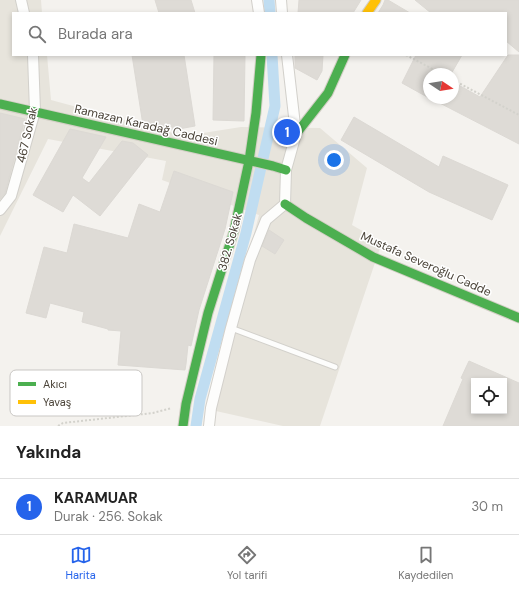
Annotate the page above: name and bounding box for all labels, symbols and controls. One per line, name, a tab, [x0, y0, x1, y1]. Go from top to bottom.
search box	[12, 12, 507, 56]
icon: search	[26, 23, 48, 45]
text: Burada ara	[58, 24, 133, 44]
north arrow	[423, 68, 459, 104]
street label: Ramazan Karadağ Caddesi	[73, 101, 219, 149]
street label: 467 Sokak	[13, 106, 41, 164]
pin: 1	[274, 117, 300, 147]
your location	[324, 150, 344, 170]
street label: 382. Sokak	[214, 211, 246, 273]
street label: Mustafa Severoğlu Cadde	[358, 228, 494, 300]
legend	[10, 370, 142, 416]
text: Akıcı	[43, 377, 67, 391]
map controls	[471, 378, 507, 414]
button: locate	[471, 378, 507, 414]
text: Yavaş	[43, 395, 71, 409]
text: Yakında	[16, 441, 81, 463]
text: KARAMUAR	[54, 488, 138, 508]
text: 1	[27, 498, 31, 515]
text: 30 m	[471, 498, 503, 515]
text: Durak · 256. Sokak	[54, 508, 163, 525]
tab: Harita	[66, 544, 96, 582]
tab: Yol tarifi	[227, 544, 267, 582]
tab: Kaydedilen	[398, 544, 453, 582]

